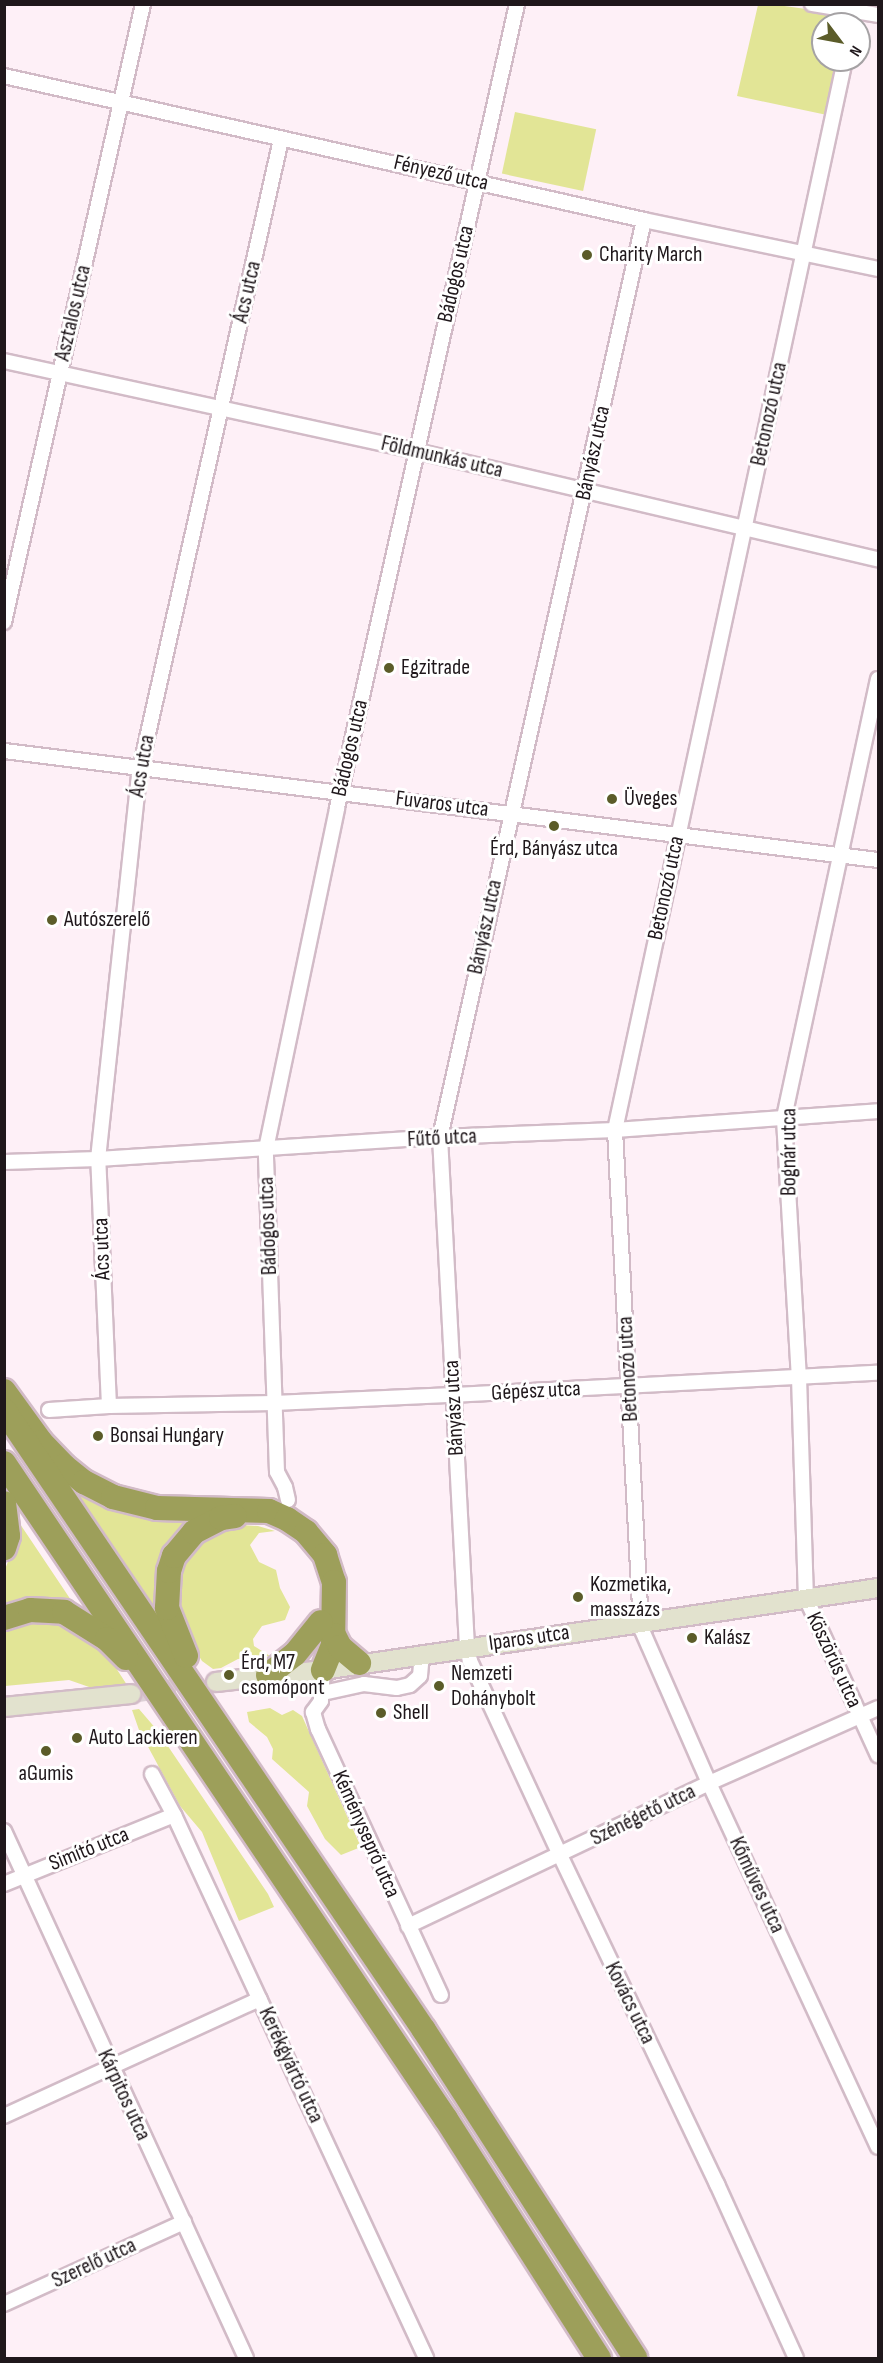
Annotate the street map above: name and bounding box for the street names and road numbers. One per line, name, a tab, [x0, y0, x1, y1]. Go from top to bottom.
street label: Fényező utca	[391, 149, 491, 197]
street label: Bádogos utca	[432, 223, 480, 325]
street label: Ács utca	[227, 259, 267, 325]
street label: Asztalos utca	[49, 263, 97, 363]
street label: Betonozó utca	[745, 360, 793, 468]
street label: Bányász utca	[570, 403, 616, 503]
street label: Földmunkás utca	[379, 430, 505, 484]
street label: Bádogos utca	[326, 697, 374, 799]
street label: Ács utca	[124, 733, 160, 799]
street label: Fuvaros utca	[394, 785, 490, 823]
street label: Betonozó utca	[642, 834, 690, 942]
street label: Bányász utca	[462, 877, 508, 977]
street label: Bognár utca	[776, 1108, 802, 1196]
street label: Fűtő utca	[407, 1123, 477, 1153]
street label: Bádogos utca	[253, 1176, 283, 1276]
street label: Ács utca	[88, 1217, 116, 1281]
street label: Betonozó utca	[612, 1316, 644, 1422]
street label: Bányász utca	[438, 1359, 470, 1457]
street label: Gépész utca	[491, 1375, 581, 1407]
street label: Köszörűs utca	[800, 1608, 868, 1712]
street label: Iparos utca	[487, 1619, 571, 1657]
street label: Kéményseprő utca	[326, 1766, 406, 1902]
street label: Szénégető utca	[586, 1778, 700, 1852]
street label: Simító utca	[45, 1821, 133, 1877]
street label: Kőműves utca	[723, 1833, 791, 1937]
street label: Kovács utca	[599, 1958, 661, 2048]
street label: Kerékgyártó utca	[253, 2003, 329, 2127]
street label: Kárpitos utca	[91, 2045, 157, 2145]
street label: Szerelő utca	[48, 2232, 140, 2294]

